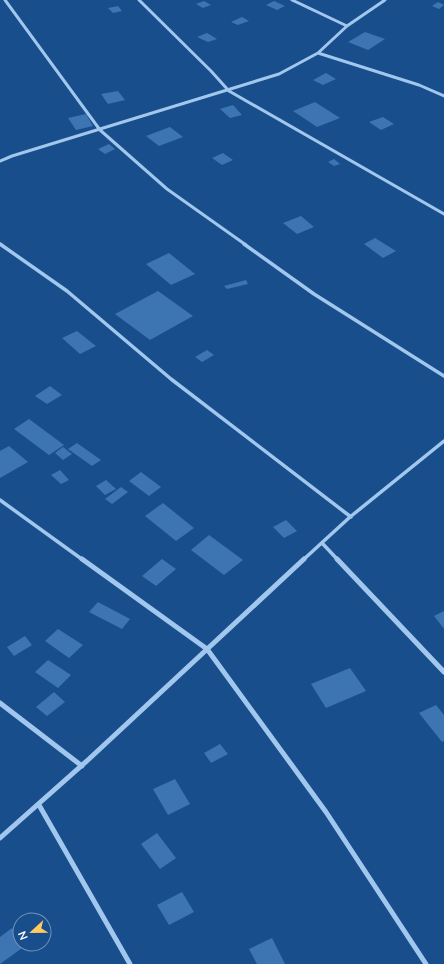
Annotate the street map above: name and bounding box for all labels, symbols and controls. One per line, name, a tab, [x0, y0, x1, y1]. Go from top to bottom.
north arrow	[12, 912, 52, 952]
text: N	[15, 929, 31, 942]

